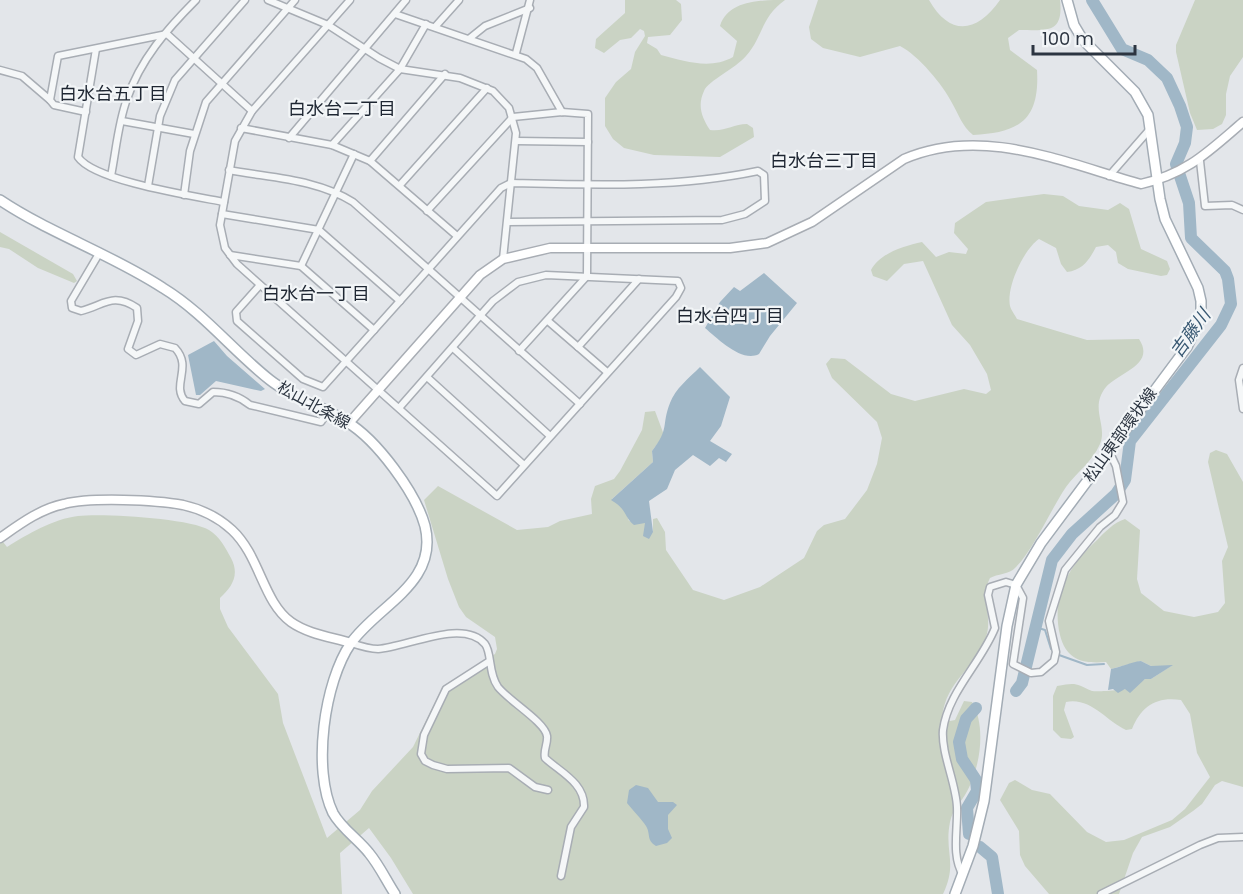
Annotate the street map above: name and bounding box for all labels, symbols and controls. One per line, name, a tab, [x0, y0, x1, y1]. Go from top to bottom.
scale bar	[1033, 18, 1135, 56]
text: 100 m	[1042, 26, 1094, 51]
district label: 白水台五丁目	[59, 81, 167, 106]
district label: 白水台二丁目	[288, 96, 396, 121]
district label: 白水台三丁目	[770, 148, 878, 173]
district label: 白水台一丁目	[262, 281, 370, 306]
water label: 吉藤川	[1164, 302, 1217, 362]
district label: 白水台四丁目	[676, 303, 784, 328]
street label: 松山北条線	[273, 376, 355, 434]
street label: 松山東部環状線	[1078, 383, 1162, 487]

